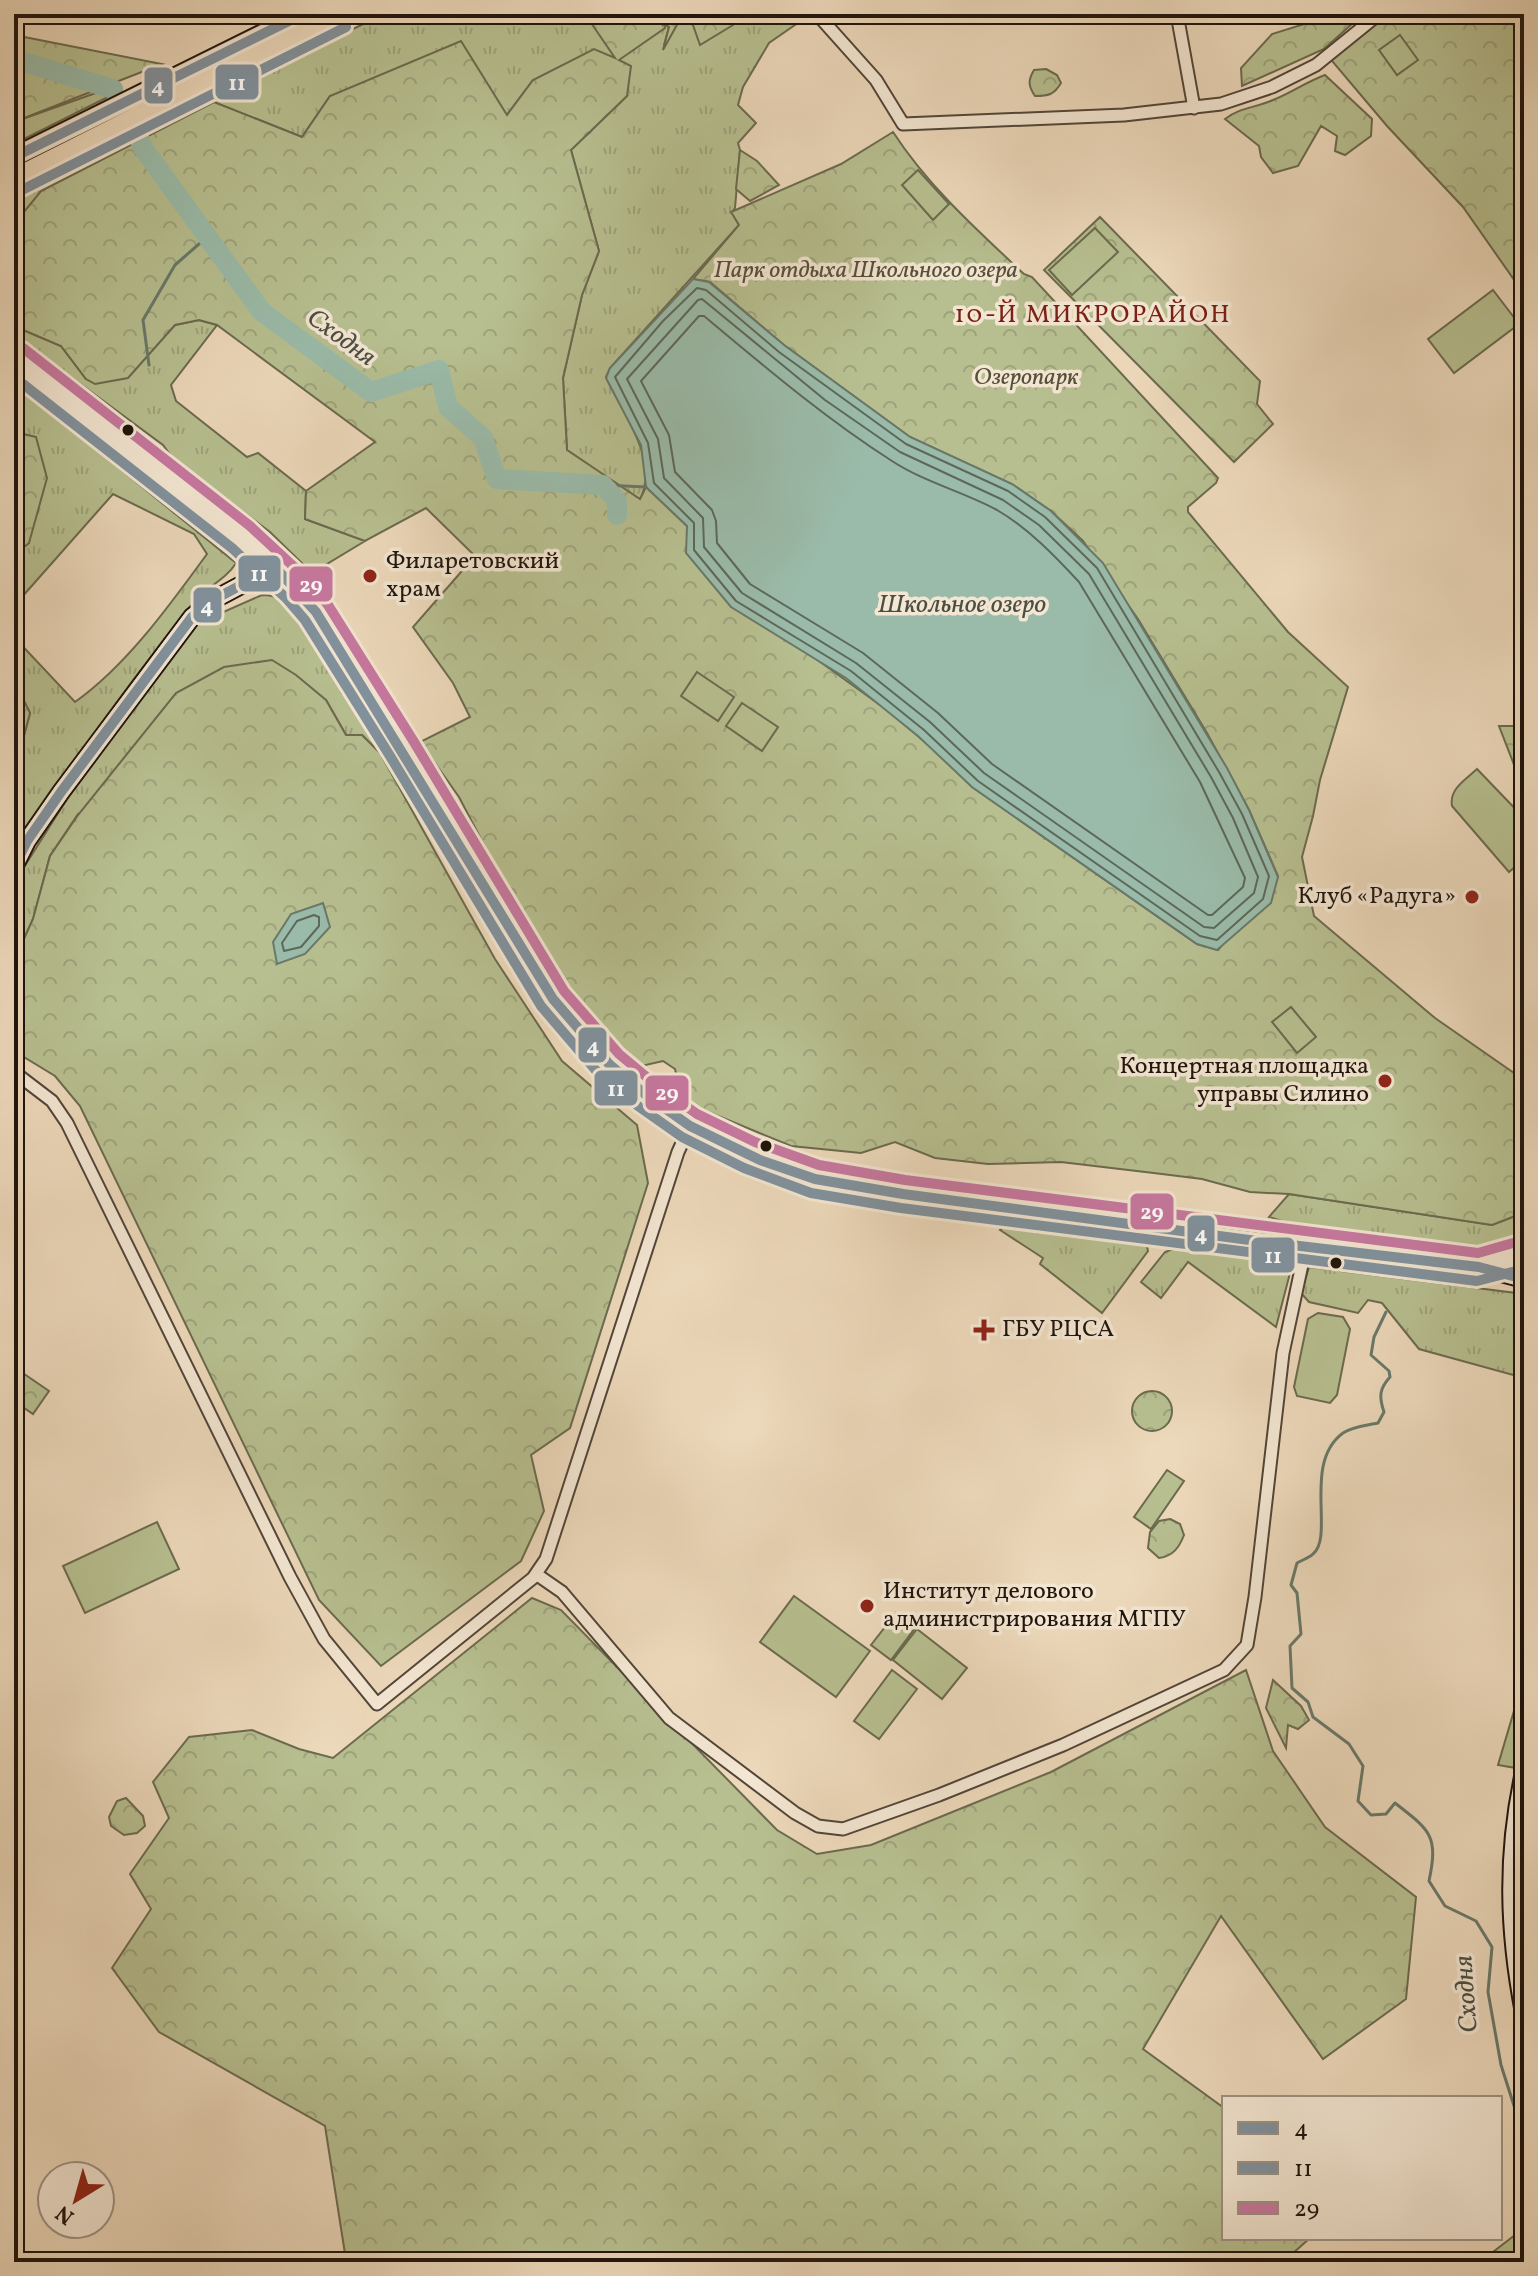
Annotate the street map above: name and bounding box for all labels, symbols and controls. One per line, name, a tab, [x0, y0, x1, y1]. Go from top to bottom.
line badge: 11	[214, 63, 260, 101]
line badge: 4	[143, 66, 174, 105]
text: 11	[228, 69, 246, 100]
text: 4	[151, 72, 165, 103]
park label: Парк отдыха Школьного озера	[714, 254, 1018, 288]
district label: 10-Й МИКРОРАЙОН	[954, 297, 1232, 333]
water label: Сходня	[299, 301, 383, 375]
park label: Озеропарк	[974, 361, 1079, 395]
unlabelled marker	[120, 422, 136, 438]
place label: Филаретовский храм	[386, 545, 559, 607]
line badge: 11	[237, 554, 282, 593]
text: 11	[250, 560, 268, 591]
line badge: 29	[288, 565, 334, 603]
marker: Филаретовский храм	[361, 567, 379, 585]
text: 29	[299, 571, 323, 602]
line badge: 4	[192, 586, 223, 624]
water label: Школьное озеро	[878, 587, 1046, 623]
text: 4	[200, 592, 214, 623]
place label: Клуб «Радуга»	[1298, 880, 1456, 914]
marker: Клуб «Радуга»	[1463, 888, 1481, 906]
line badge: 4	[577, 1026, 608, 1064]
text: 4	[586, 1032, 600, 1063]
place label: Концертная площадка управы Силино	[1120, 1050, 1369, 1112]
line badge: 11	[593, 1069, 639, 1107]
marker: Концертная площадка управы Силино	[1376, 1072, 1394, 1090]
line badge: 29	[644, 1074, 690, 1112]
text: 11	[607, 1075, 625, 1106]
text: 29	[655, 1079, 679, 1110]
unlabelled marker	[758, 1138, 774, 1154]
line badge: 29	[1129, 1192, 1175, 1231]
text: 29	[1140, 1198, 1164, 1229]
line badge: 4	[1186, 1214, 1216, 1253]
text: 4	[1194, 1220, 1208, 1251]
line badge: 11	[1250, 1236, 1296, 1274]
text: 11	[1264, 1242, 1282, 1273]
unlabelled marker	[1328, 1255, 1344, 1271]
place label: ГБУ РЦСА	[1002, 1313, 1114, 1347]
marker: ГБУ РЦСА	[973, 1319, 995, 1341]
place label: Институт делового администрирования МГПУ	[883, 1575, 1186, 1637]
marker: Институт делового администрирования МГПУ	[858, 1597, 876, 1615]
water label: Сходня	[1446, 1954, 1488, 2034]
legend	[1222, 2096, 1502, 2240]
text: 4	[1294, 2113, 1308, 2147]
text: 11	[1294, 2153, 1313, 2187]
north arrow	[36, 2160, 116, 2240]
text: 29	[1294, 2193, 1319, 2227]
text: N	[50, 2197, 81, 2231]

